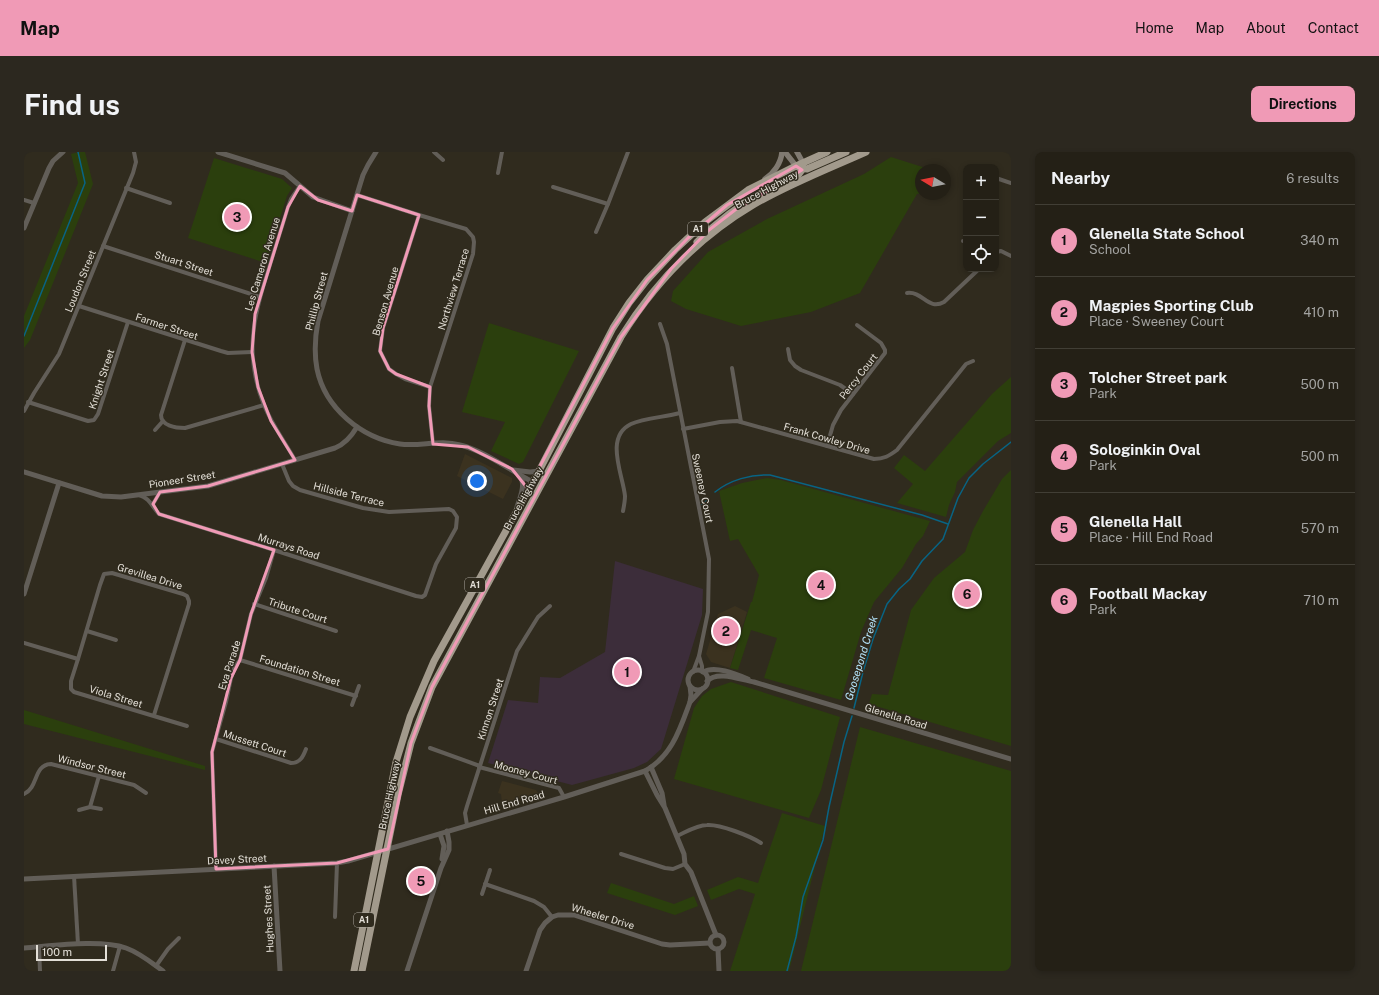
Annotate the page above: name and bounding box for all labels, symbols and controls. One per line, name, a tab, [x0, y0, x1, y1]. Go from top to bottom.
text: Map	[20, 17, 60, 39]
text: Home	[1135, 20, 1174, 36]
text: Map	[1196, 20, 1224, 36]
text: About	[1246, 20, 1286, 36]
text: Contact	[1308, 20, 1359, 36]
button: Directions	[1251, 86, 1355, 122]
text: Find us	[24, 88, 120, 121]
north arrow	[915, 164, 951, 200]
map controls	[963, 164, 999, 272]
button: +	[963, 164, 999, 200]
street label: Bruce Highway	[732, 167, 800, 211]
text: Nearby	[1051, 168, 1110, 188]
text: 6 results	[1286, 171, 1339, 186]
button: −	[963, 200, 999, 236]
pin: 3	[224, 202, 250, 232]
street label: Les Cameron Avenue	[242, 215, 282, 312]
road number: A1	[688, 222, 708, 236]
text: Glenella State School	[1089, 225, 1245, 242]
text: 1	[1061, 233, 1067, 248]
text: 340 m	[1300, 233, 1339, 248]
button: locate	[963, 236, 999, 272]
text: School	[1089, 242, 1131, 257]
street label: Northview Terrace	[435, 246, 471, 331]
street label: Loudon Street	[62, 248, 98, 314]
street label: Stuart Street	[153, 248, 215, 278]
street label: Benson Avenue	[369, 265, 401, 337]
street label: Phillip Street	[302, 270, 330, 332]
text: Magpies Sporting Club	[1089, 297, 1254, 314]
text: 2	[1060, 305, 1068, 320]
text: 410 m	[1303, 305, 1339, 320]
street label: Farmer Street	[134, 310, 200, 342]
text: Place · Sweeney Court	[1089, 314, 1224, 329]
street label: Knight Street	[86, 347, 116, 411]
street label: Percy Court	[836, 351, 880, 401]
text: Tolcher Street park	[1089, 369, 1227, 386]
text: 3	[1060, 377, 1068, 392]
text: 500 m	[1300, 377, 1339, 392]
text: Park	[1089, 386, 1117, 401]
street label: Frank Cowley Drive	[782, 420, 872, 456]
text: Sologinkin Oval	[1089, 441, 1201, 458]
text: 4	[1060, 449, 1068, 464]
text: 500 m	[1300, 449, 1339, 464]
street label: Sweeney Court	[690, 452, 716, 524]
text: Park	[1089, 458, 1117, 473]
street label: Bruce Highway	[501, 464, 546, 532]
street label: Pioneer Street	[148, 468, 216, 490]
your location	[467, 471, 487, 491]
street label: Hillside Terrace	[312, 479, 386, 509]
text: Glenella Hall	[1089, 513, 1182, 530]
text: 5	[1060, 521, 1068, 536]
text: 570 m	[1301, 521, 1339, 536]
street label: Murrays Road	[257, 530, 321, 562]
text: Place · Hill End Road	[1089, 530, 1213, 545]
street label: Grevillea Drive	[116, 560, 184, 592]
pin: 4	[808, 570, 834, 600]
road number: A1	[465, 578, 485, 592]
pin: 6	[954, 579, 980, 609]
text: Football Mackay	[1089, 585, 1207, 602]
text: 6	[1060, 593, 1068, 608]
text: 710 m	[1303, 593, 1339, 608]
street label: Tribute Court	[267, 595, 329, 625]
text: Park	[1089, 602, 1117, 617]
water label: Goosepond Creek	[842, 614, 880, 702]
pin: 2	[713, 616, 739, 646]
street label: Eva Parade	[215, 638, 243, 691]
street label: Foundation Street	[258, 652, 342, 688]
pin: 1	[614, 657, 640, 687]
street label: Kinnon Street	[474, 677, 506, 741]
street label: Viola Street	[88, 682, 144, 710]
street label: Glenella Road	[863, 701, 929, 731]
street label: Mussett Court	[222, 727, 288, 759]
street label: Windsor Street	[57, 752, 128, 780]
street label: Mooney Court	[493, 758, 559, 786]
street label: Bruce Highway	[376, 759, 402, 831]
street label: Hill End Road	[482, 788, 546, 816]
street label: Davey Street	[207, 851, 267, 867]
pin: 5	[408, 866, 434, 896]
street label: Hughes Street	[260, 885, 276, 953]
street label: Wheeler Drive	[570, 901, 636, 931]
road number: A1	[354, 913, 374, 927]
scale bar	[36, 943, 107, 962]
text: 100 m	[42, 946, 72, 958]

